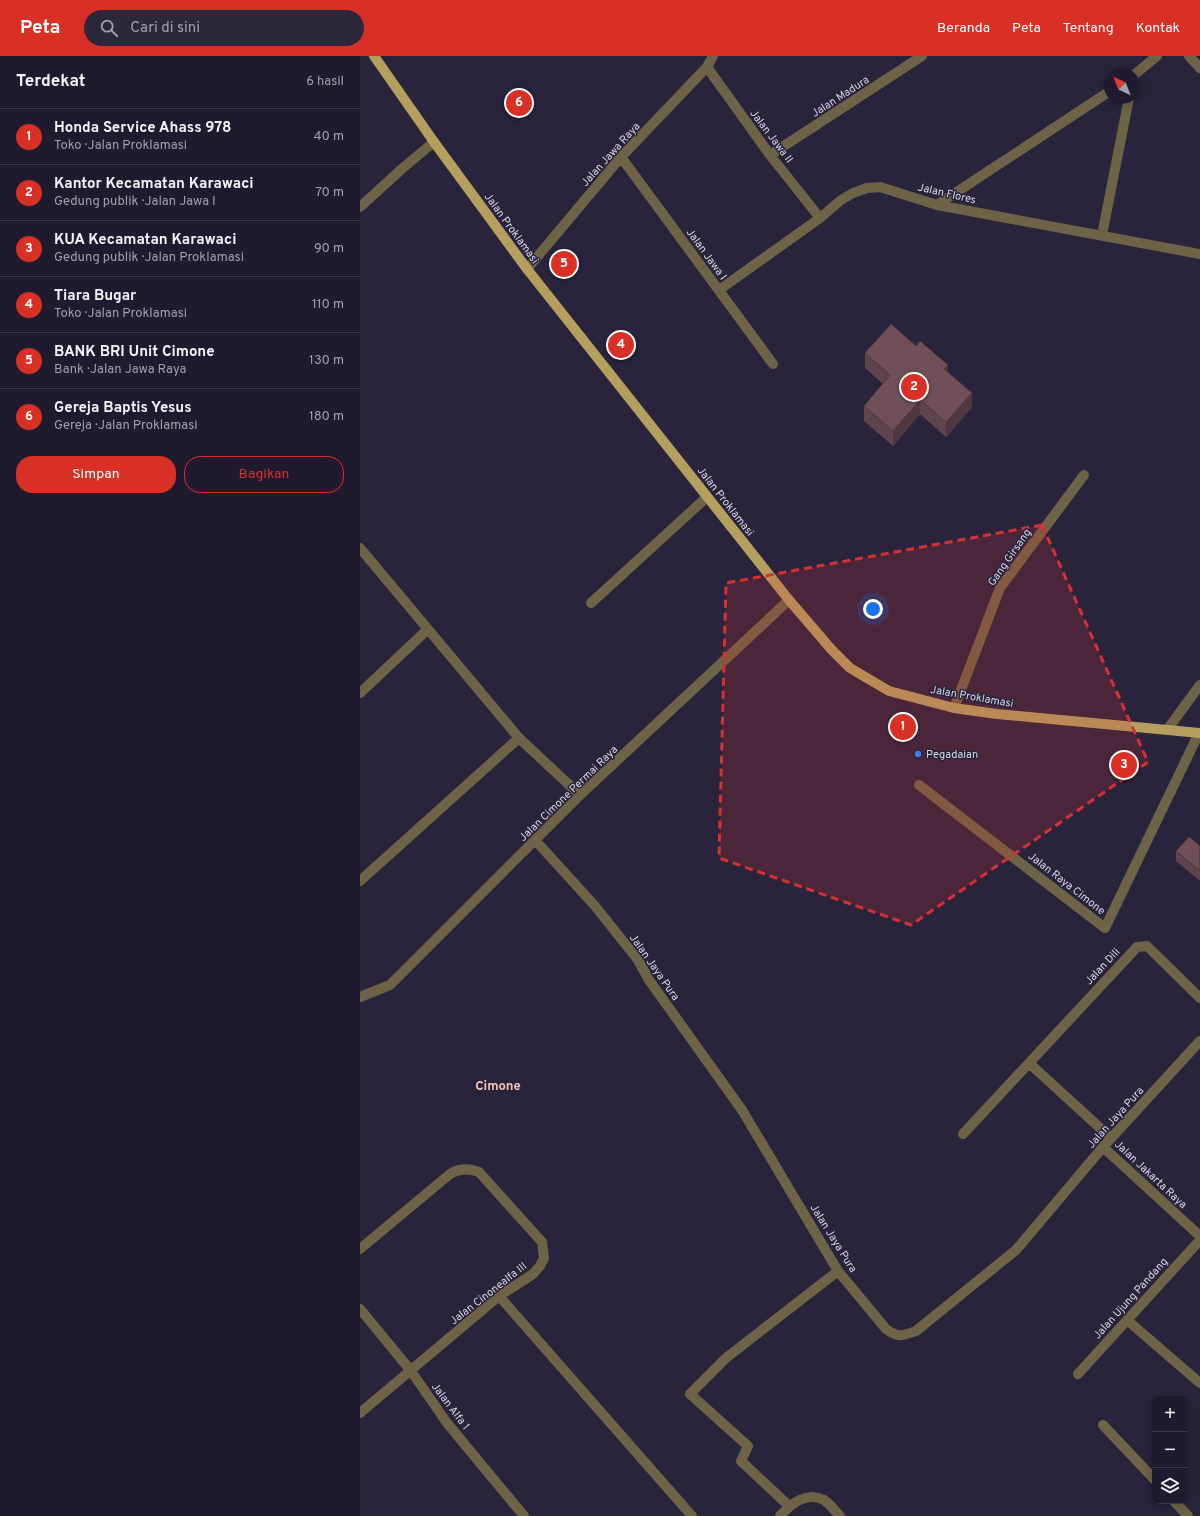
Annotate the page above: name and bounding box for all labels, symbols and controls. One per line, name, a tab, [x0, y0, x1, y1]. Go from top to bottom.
search box	[84, 10, 364, 46]
text: Peta	[20, 16, 60, 40]
icon: search	[98, 17, 120, 39]
text: Cari di sini	[130, 19, 200, 38]
text: Beranda	[937, 20, 990, 37]
text: Peta	[1012, 20, 1041, 37]
text: Tentang	[1063, 20, 1114, 37]
text: Kontak	[1136, 20, 1180, 37]
north arrow	[1104, 68, 1140, 104]
text: Terdekat	[16, 71, 85, 93]
street label: Jalan Madura	[809, 73, 872, 121]
text: 6 hasil	[306, 74, 344, 90]
pin: 6	[506, 88, 532, 118]
street label: Jalan Jawa II	[747, 107, 796, 166]
text: Honda Service Ahass 978	[54, 119, 231, 138]
street label: Jalan Jawa Raya	[578, 120, 643, 190]
text: 1	[26, 129, 32, 145]
text: 40 m	[314, 129, 344, 145]
text: Toko · Jalan Proklamasi	[54, 138, 187, 154]
text: Kantor Kecamatan Karawaci	[54, 175, 254, 194]
street label: Jalan Flores	[916, 180, 977, 207]
text: 2	[25, 185, 33, 201]
text: 70 m	[315, 185, 344, 201]
street label: Jalan Proklamasi	[481, 190, 542, 267]
text: Gedung publik · Jalan Jawa I	[54, 194, 216, 210]
street label: Jalan Jawa I	[683, 226, 730, 283]
text: KUA Kecamatan Karawaci	[54, 231, 236, 250]
text: 3	[25, 241, 33, 257]
text: 90 m	[314, 241, 344, 257]
pin: 5	[551, 249, 577, 279]
text: Gedung publik · Jalan Proklamasi	[54, 250, 244, 266]
text: Tiara Bugar	[54, 287, 136, 306]
text: 4	[25, 297, 33, 313]
text: 110 m	[312, 297, 344, 313]
text: Toko · Jalan Proklamasi	[54, 306, 187, 322]
pin: 4	[608, 330, 634, 360]
text: BANK BRI Unit Cimone	[54, 343, 215, 362]
text: 5	[25, 353, 33, 369]
text: 130 m	[309, 353, 344, 369]
text: Bank · Jalan Jawa Raya	[54, 362, 186, 378]
pin: 2	[901, 372, 927, 402]
text: Gereja Baptis Yesus	[54, 399, 192, 418]
text: 6	[25, 409, 33, 425]
text: 180 m	[309, 409, 344, 425]
text: Gereja · Jalan Proklamasi	[54, 418, 198, 434]
button: Simpan	[16, 456, 176, 493]
button: Bagikan	[184, 456, 344, 493]
street label: Jalan Proklamasi	[694, 464, 757, 539]
street label: Gang Girsang	[985, 526, 1035, 589]
your location	[863, 599, 883, 619]
street label: Jalan Proklamasi	[929, 683, 1015, 711]
pin: 1	[890, 712, 916, 742]
street label: Jalan Cimone Permai Raya	[516, 743, 621, 845]
place label: Pegadaian	[926, 748, 978, 762]
marker: Pegadaian	[913, 749, 923, 759]
pin: 3	[1111, 750, 1137, 780]
street label: Jalan Raya Cimone	[1025, 849, 1108, 918]
street label: Jalan Jaya Pura	[626, 932, 682, 1004]
street label: Jalan Dili	[1082, 945, 1123, 988]
district label: Cimone	[475, 1079, 521, 1095]
street label: Jalan Jaya Pura	[1084, 1084, 1147, 1151]
street label: Jalan Jakarta Raya	[1111, 1138, 1190, 1212]
street label: Jalan Jaya Pura	[807, 1202, 860, 1275]
street label: Jalan Ujung Pandang	[1090, 1255, 1171, 1342]
street label: Jalan Cinonealfa III	[447, 1259, 530, 1328]
street label: Jalan Alfa 1	[428, 1380, 472, 1433]
map controls	[1152, 1396, 1188, 1504]
button: +	[1152, 1396, 1188, 1432]
button: −	[1152, 1432, 1188, 1468]
button: layers	[1152, 1468, 1188, 1504]

